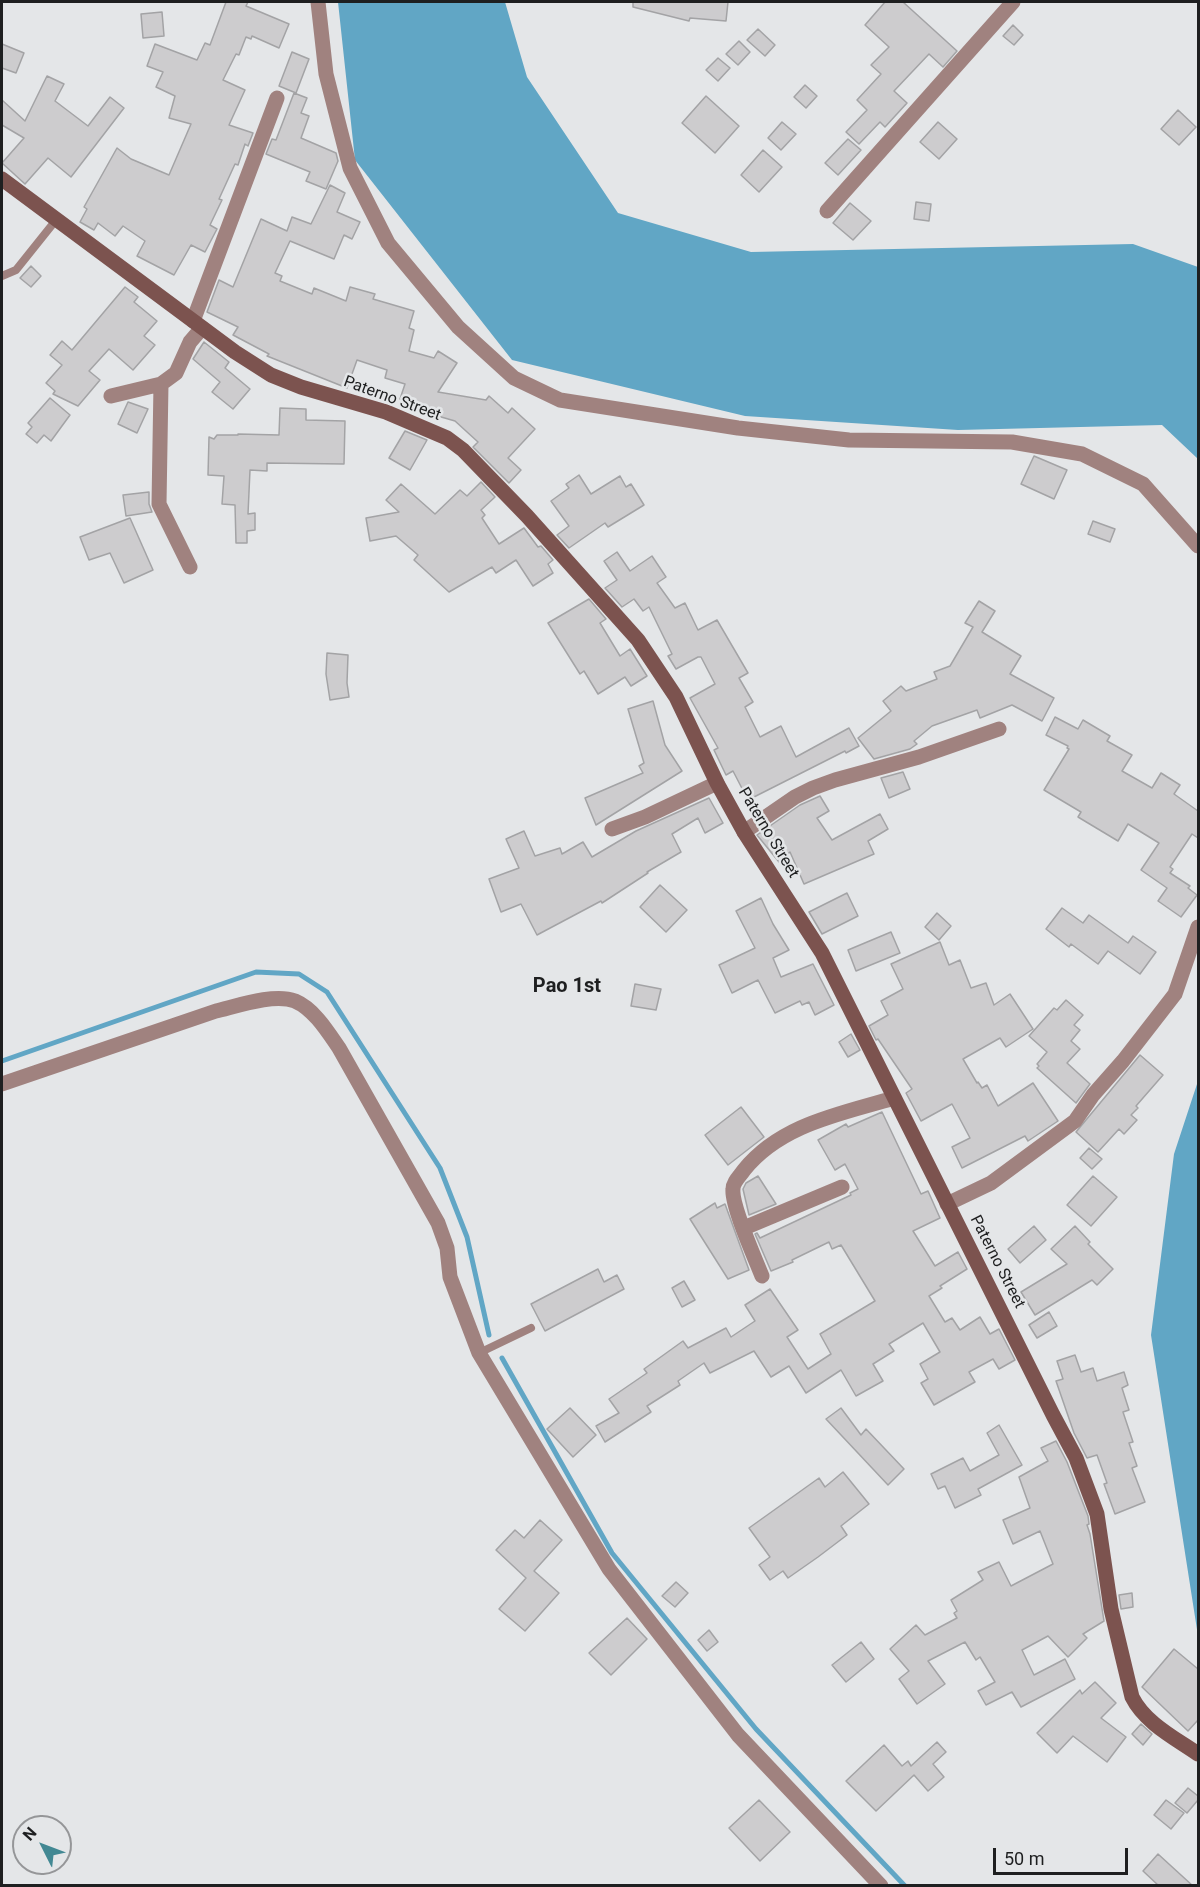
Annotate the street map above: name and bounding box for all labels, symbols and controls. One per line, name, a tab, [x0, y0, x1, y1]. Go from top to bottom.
street label: Paterno Street	[341, 373, 443, 425]
street label: Paterno Street	[734, 784, 802, 882]
district label: Pao 1st	[533, 975, 601, 999]
street label: Paterno Street	[965, 1212, 1029, 1312]
north arrow	[12, 1815, 72, 1875]
text: N	[19, 1823, 41, 1845]
scale bar	[996, 1836, 1131, 1874]
text: 50 m	[1004, 1848, 1044, 1869]

